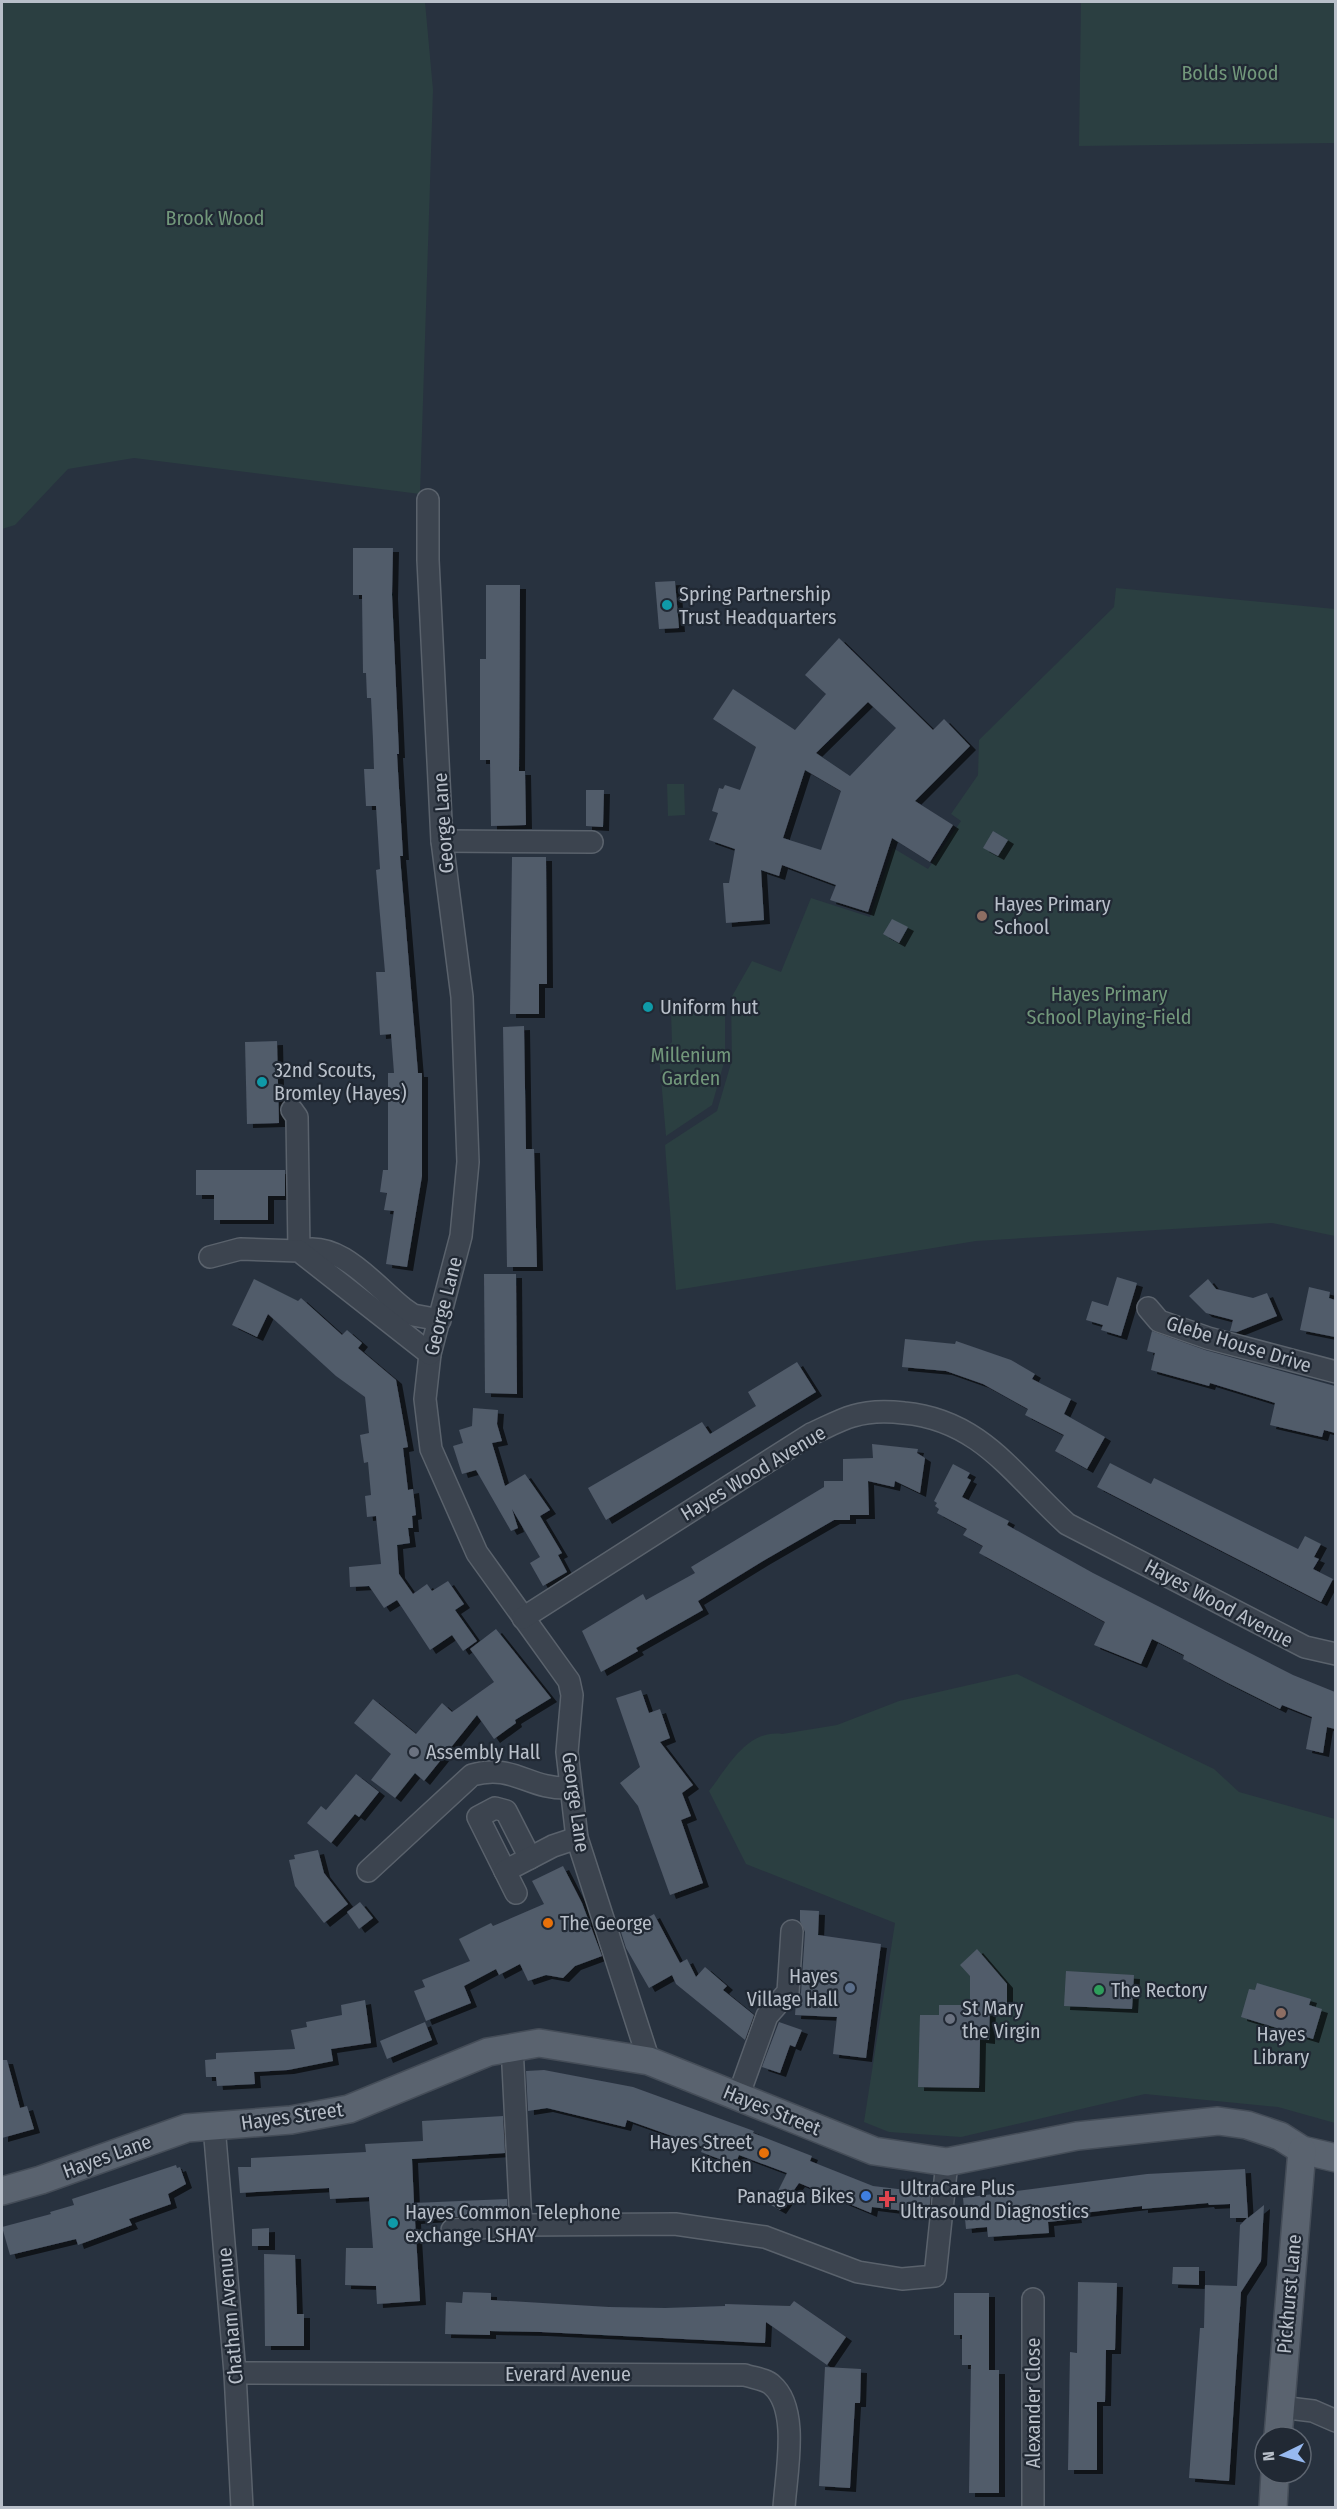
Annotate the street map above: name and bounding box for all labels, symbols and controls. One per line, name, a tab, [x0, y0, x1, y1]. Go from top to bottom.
park label: Bolds Wood	[1181, 61, 1279, 85]
park label: Brook Wood	[166, 206, 264, 230]
place label: Spring Partnership Trust Headquarters	[679, 582, 837, 629]
marker: Spring Partnership Trust Headquarters	[660, 598, 674, 612]
street label: George Lane	[428, 772, 458, 874]
place label: Hayes Primary School	[994, 892, 1111, 939]
marker: Hayes Primary School	[975, 909, 989, 923]
park label: Hayes Primary School Playing-Field	[1027, 982, 1192, 1029]
place label: Uniform hut	[660, 995, 759, 1019]
marker: Uniform hut	[641, 1000, 655, 1014]
park label: Millenium Garden	[650, 1043, 732, 1090]
place label: 32nd Scouts, Bromley (Hayes)	[274, 1058, 407, 1105]
marker: 32nd Scouts, Bromley (Hayes)	[255, 1075, 269, 1089]
street label: George Lane	[419, 1254, 467, 1358]
street label: Glebe House Drive	[1164, 1311, 1314, 1377]
street label: Hayes Wood Avenue	[676, 1420, 830, 1526]
street label: Hayes Wood Avenue	[1141, 1554, 1297, 1652]
place label: Assembly Hall	[426, 1740, 540, 1764]
marker: Assembly Hall	[407, 1745, 421, 1759]
street label: George Lane	[557, 1750, 595, 1854]
place label: The George	[560, 1911, 652, 1935]
marker: The George	[541, 1916, 555, 1930]
place label: Hayes Village Hall	[747, 1964, 838, 2011]
place label: The Rectory	[1111, 1978, 1207, 2002]
marker: Hayes Village Hall	[843, 1981, 857, 1995]
marker: The Rectory	[1092, 1983, 1106, 1997]
place label: St Mary the Virgin	[962, 1996, 1041, 2043]
marker: Hayes Library	[1274, 2006, 1288, 2020]
marker: St Mary the Virgin	[943, 2012, 957, 2026]
place label: Hayes Library	[1253, 2022, 1309, 2069]
street label: Hayes Street	[720, 2080, 825, 2141]
street label: Hayes Street	[239, 2097, 345, 2135]
street label: Hayes Lane	[59, 2129, 155, 2183]
place label: Hayes Street Kitchen	[649, 2130, 752, 2177]
marker: Hayes Street Kitchen	[757, 2146, 771, 2160]
place label: UltraCare Plus Ultrasound Diagnostics	[900, 2176, 1089, 2223]
place label: Panagua Bikes	[737, 2184, 854, 2208]
marker: Panagua Bikes	[859, 2189, 873, 2203]
marker: UltraCare Plus Ultrasound Diagnostics	[878, 2190, 896, 2208]
place label: Hayes Common Telephone exchange LSHAY	[405, 2200, 621, 2247]
marker: Hayes Common Telephone exchange LSHAY	[386, 2216, 400, 2230]
street label: Pickhurst Lane	[1272, 2233, 1306, 2355]
street label: Chatham Avenue	[212, 2247, 248, 2385]
street label: Alexander Close	[1021, 2338, 1045, 2468]
street label: Everard Avenue	[505, 2362, 631, 2386]
north arrow	[1253, 2425, 1313, 2485]
text: N	[1259, 2451, 1278, 2462]

